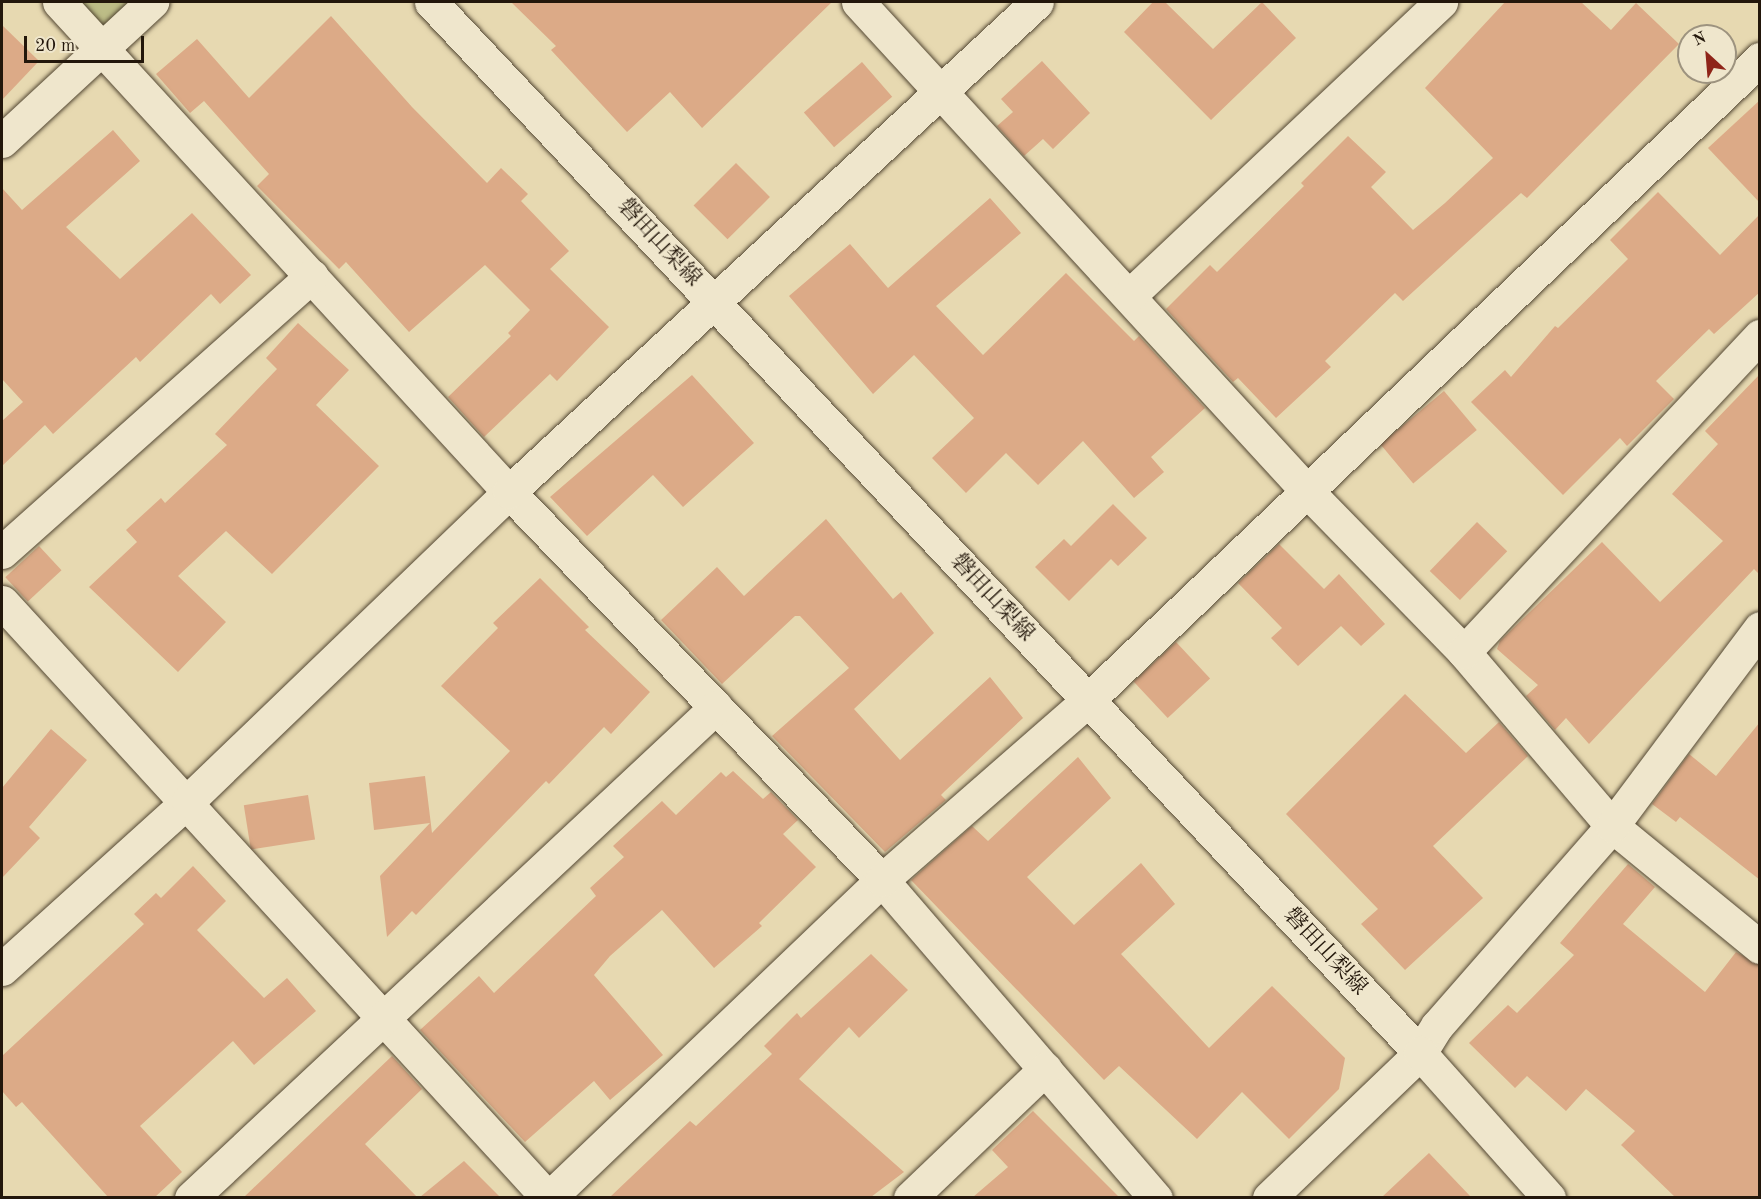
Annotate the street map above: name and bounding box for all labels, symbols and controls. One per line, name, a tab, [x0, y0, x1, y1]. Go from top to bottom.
scale bar	[27, 24, 147, 62]
north arrow	[1677, 24, 1737, 84]
text: N	[1691, 30, 1709, 49]
text: 20 m	[35, 37, 75, 55]
street label: 磐田山梨線	[612, 194, 706, 292]
street label: 磐田山梨線	[945, 549, 1039, 647]
street label: 磐田山梨線	[1278, 903, 1372, 1001]

